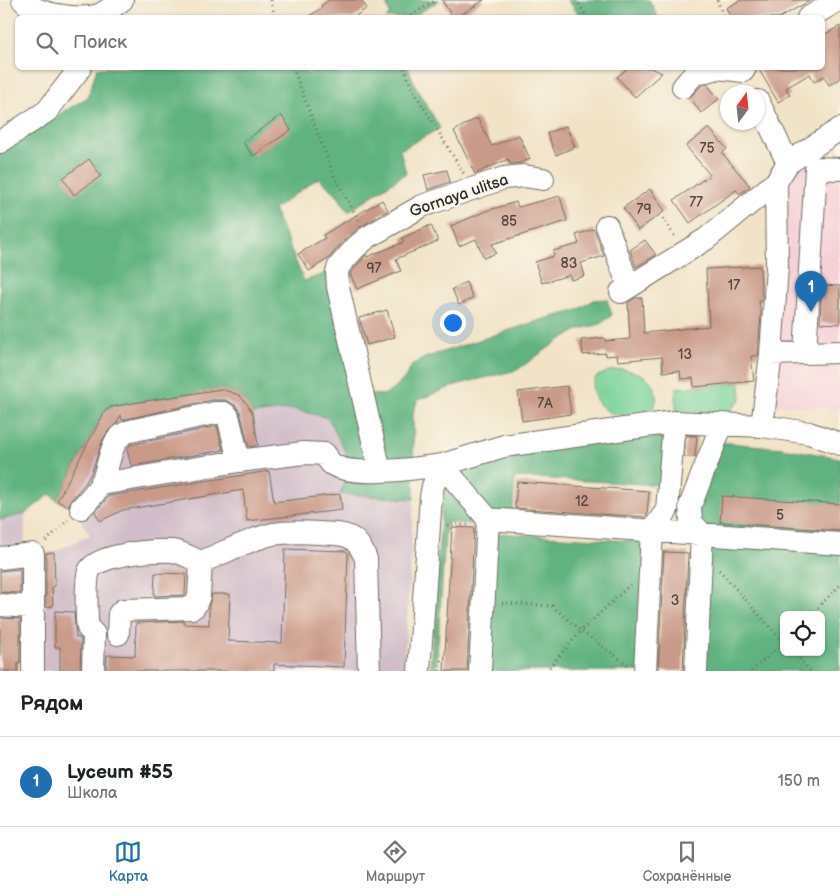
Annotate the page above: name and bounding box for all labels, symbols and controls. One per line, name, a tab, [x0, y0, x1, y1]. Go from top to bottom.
search box	[15, 15, 825, 70]
icon: search	[33, 29, 61, 57]
text: Поиск	[73, 31, 127, 54]
north arrow	[720, 85, 765, 130]
house number: 75	[700, 140, 714, 157]
street label: Gornaya ulitsa	[407, 170, 511, 222]
house number: 77	[689, 194, 703, 211]
house number: 79	[637, 201, 651, 218]
house number: 85	[501, 213, 517, 230]
house number: 83	[561, 255, 577, 272]
house number: 97	[367, 260, 382, 277]
pin: 1	[795, 271, 827, 312]
house number: 17	[728, 277, 740, 294]
your location	[440, 310, 466, 336]
house number: 13	[678, 346, 692, 363]
house number: 7А	[537, 395, 553, 412]
house number: 12	[575, 493, 590, 510]
house number: 5	[776, 507, 784, 524]
house number: 3	[671, 592, 679, 609]
map controls	[780, 611, 825, 656]
button: locate	[780, 611, 825, 656]
text: Рядом	[20, 691, 83, 716]
text: Lyceum #55	[67, 761, 173, 784]
text: 1	[33, 772, 39, 791]
text: 150 m	[778, 772, 820, 791]
text: Школа	[67, 784, 117, 803]
tab: Карта	[109, 838, 148, 885]
tab: Маршрут	[366, 838, 425, 885]
tab: Сохранённые	[643, 838, 731, 885]

